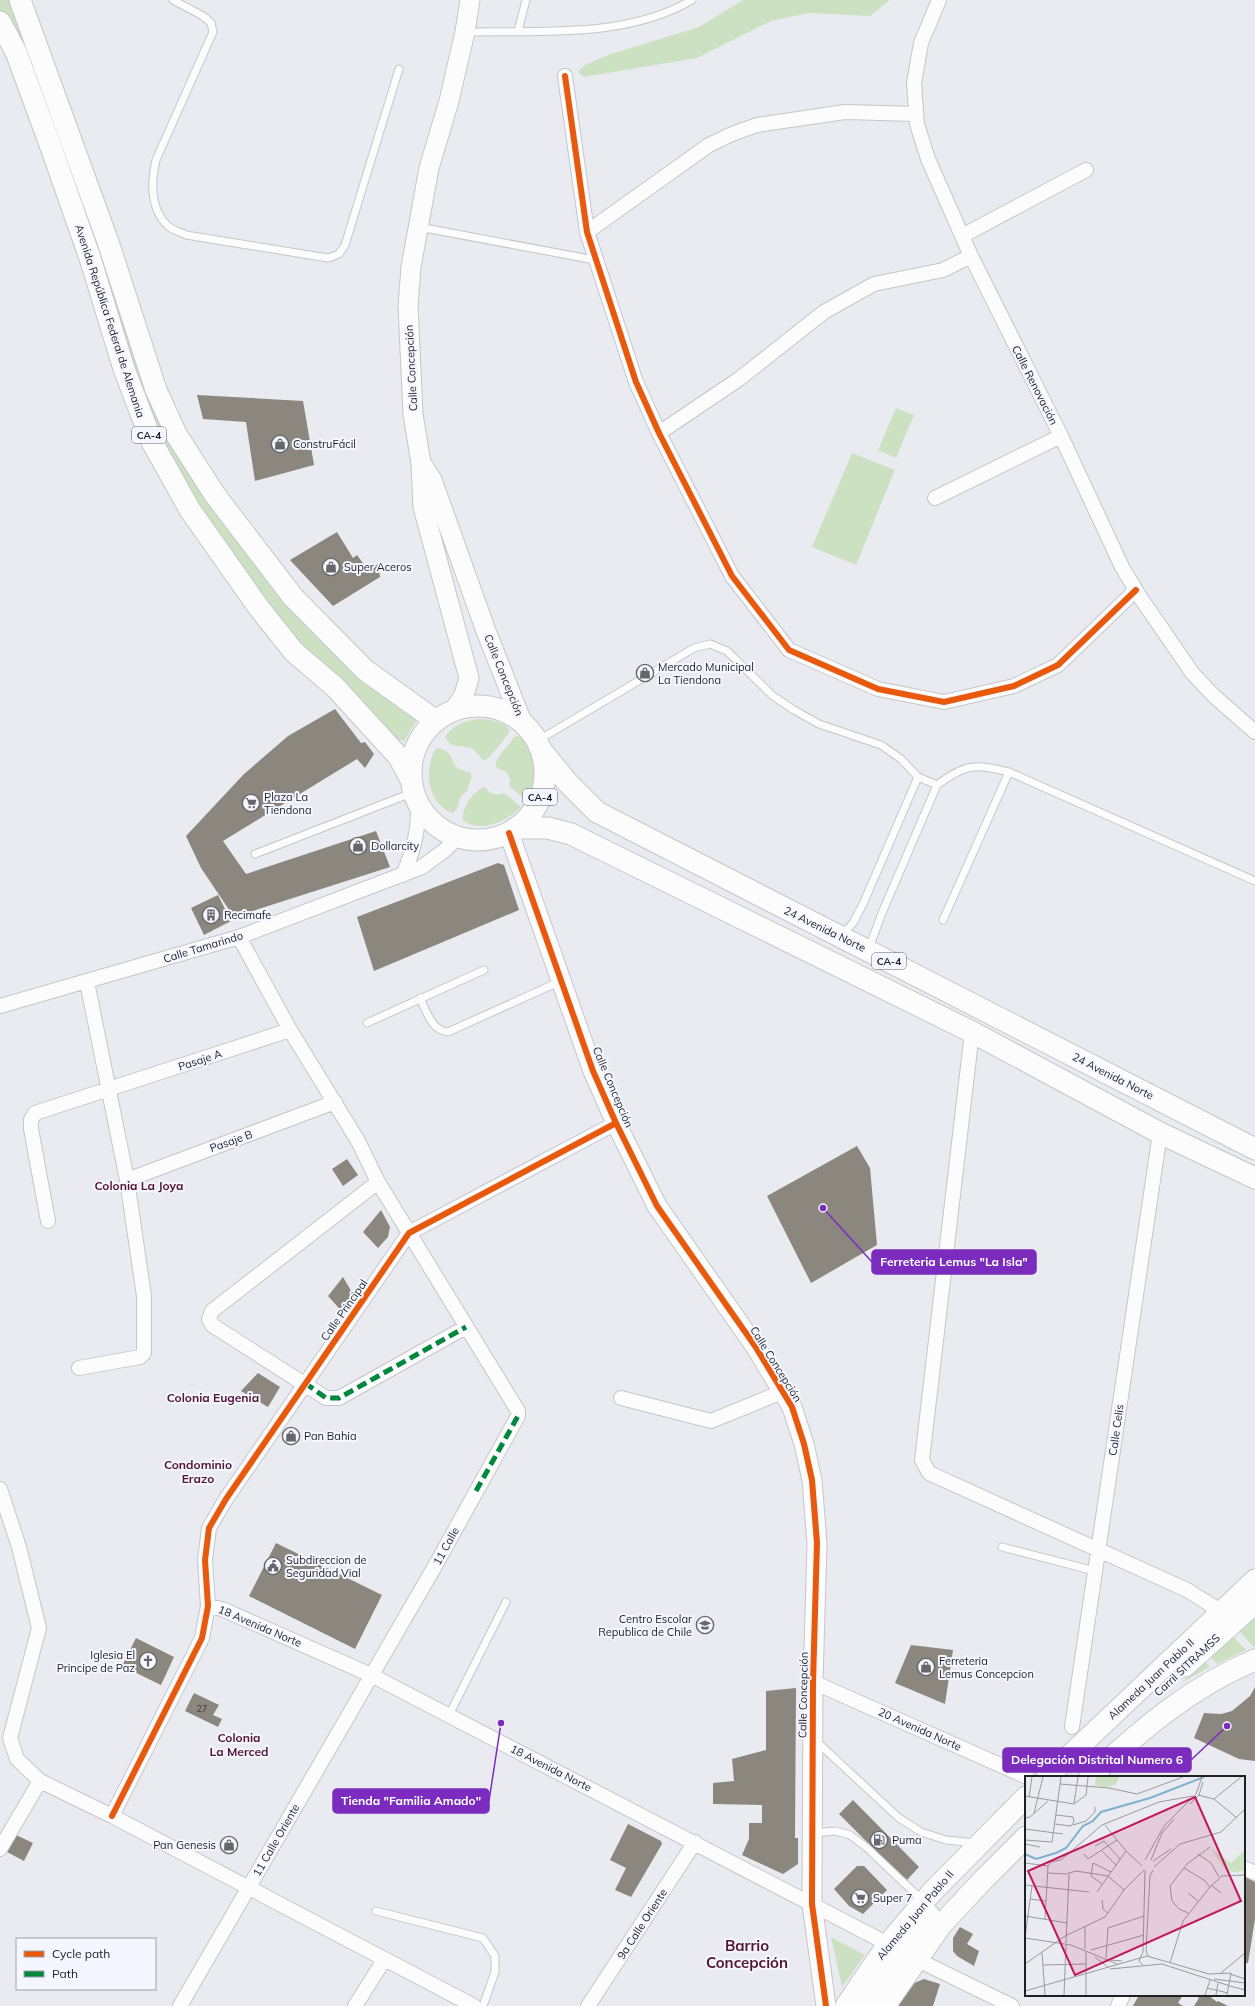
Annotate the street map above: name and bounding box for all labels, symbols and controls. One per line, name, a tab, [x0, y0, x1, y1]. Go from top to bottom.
street label: Avenida República Federal de Alemania	[72, 223, 148, 419]
street label: Calle Concepción	[402, 324, 420, 412]
street label: Calle Renovación	[1009, 343, 1061, 427]
road number: CA-4	[132, 427, 166, 443]
shop icon: ConstruFácil	[270, 434, 290, 454]
place label: ConstruFácil	[293, 437, 356, 451]
shop icon: Super Aceros	[321, 557, 341, 577]
place label: Super Aceros	[344, 560, 412, 574]
street label: Calle Concepción	[481, 632, 527, 718]
place label: Mercado Municipal La Tiendona	[658, 660, 754, 687]
shop icon: Mercado Municipal La Tiendona	[635, 663, 655, 683]
road number: CA-4	[523, 789, 557, 805]
place label: Plaza La Tiendona	[264, 790, 312, 817]
supermarket icon: Plaza La Tiendona	[241, 793, 261, 813]
shop icon: Dollarcity	[348, 836, 368, 856]
place label: Dollarcity	[371, 839, 419, 853]
street label: 24 Avenida Norte	[782, 903, 868, 955]
building icon: Recimafe	[201, 905, 221, 925]
place label: Recimafe	[224, 908, 271, 922]
street label: Calle Tamarindo	[161, 928, 245, 966]
road number: CA-4	[872, 953, 906, 969]
street label: Calle Concepción	[590, 1044, 636, 1130]
street label: Pasaje A	[176, 1046, 224, 1074]
street label: 24 Avenida Norte	[1070, 1049, 1156, 1103]
street label: Pasaje B	[208, 1127, 254, 1155]
district label: Colonia La Joya	[95, 1178, 183, 1193]
callout: Ferreteria Lemus "La Isla"	[872, 1250, 1036, 1274]
text: Ferreteria Lemus "La Isla"	[880, 1254, 1028, 1269]
street label: Calle Principal	[318, 1276, 370, 1344]
street label: Calle Concepción	[747, 1324, 805, 1404]
district label: Colonia Eugenia	[167, 1390, 259, 1405]
street label: Calle Celis	[1105, 1403, 1127, 1457]
shop icon: Pan Bahia	[281, 1426, 301, 1446]
place label: Pan Bahia	[304, 1429, 357, 1443]
district label: Condominio Erazo	[164, 1457, 232, 1486]
street label: 11 Calle	[430, 1525, 462, 1567]
place label: Subdireccion de Seguridad Vial	[286, 1553, 367, 1580]
public building icon: Subdireccion de Seguridad Vial	[263, 1556, 283, 1576]
street label: 18 Avenida Norte	[216, 1602, 304, 1650]
place label: Centro Escolar Republica de Chile	[598, 1612, 692, 1639]
school or university icon: Centro Escolar Republica de Chile	[695, 1615, 715, 1635]
street label: Carril SITRAMSS	[1151, 1631, 1223, 1699]
street label: Alameda Juan Pablo II	[1105, 1636, 1197, 1722]
place label: Iglesia El Principe de Paz	[57, 1648, 135, 1675]
church icon: Iglesia El Principe de Paz	[138, 1651, 158, 1671]
street label: Calle Concepción	[795, 1652, 811, 1738]
place label: Ferreteria Lemus Concepcion	[939, 1654, 1034, 1681]
shop icon: Ferreteria Lemus Concepcion	[916, 1657, 936, 1677]
house number: 27	[197, 1703, 207, 1714]
street label: 20 Avenida Norte	[876, 1704, 964, 1754]
district label: Colonia La Merced	[209, 1730, 269, 1759]
street label: 18 Avenida Norte	[508, 1741, 594, 1795]
callout: Delegación Distrital Numero 6	[1003, 1748, 1191, 1772]
text: Delegación Distrital Numero 6	[1011, 1752, 1183, 1767]
inset map	[1025, 1776, 1245, 1996]
callout: Tienda "Familia Amado"	[333, 1789, 489, 1813]
text: Tienda "Familia Amado"	[341, 1793, 481, 1808]
street label: 11 Calle Oriente	[250, 1801, 302, 1879]
fuel station icon: Puma	[869, 1830, 889, 1850]
place label: Puma	[892, 1833, 922, 1847]
shop icon: Pan Genesis	[219, 1835, 239, 1855]
place label: Pan Genesis	[153, 1838, 216, 1852]
street label: Alameda Juan Pablo II	[873, 1867, 957, 1963]
street label: 9a Calle Oriente	[614, 1886, 670, 1962]
supermarket icon: Super 7	[850, 1888, 870, 1908]
place label: Super 7	[873, 1891, 912, 1905]
district label: Barrio Concepción	[706, 1936, 788, 1972]
legend	[16, 1938, 156, 1990]
text: Cycle path	[52, 1946, 110, 1961]
text: Path	[52, 1966, 78, 1981]

